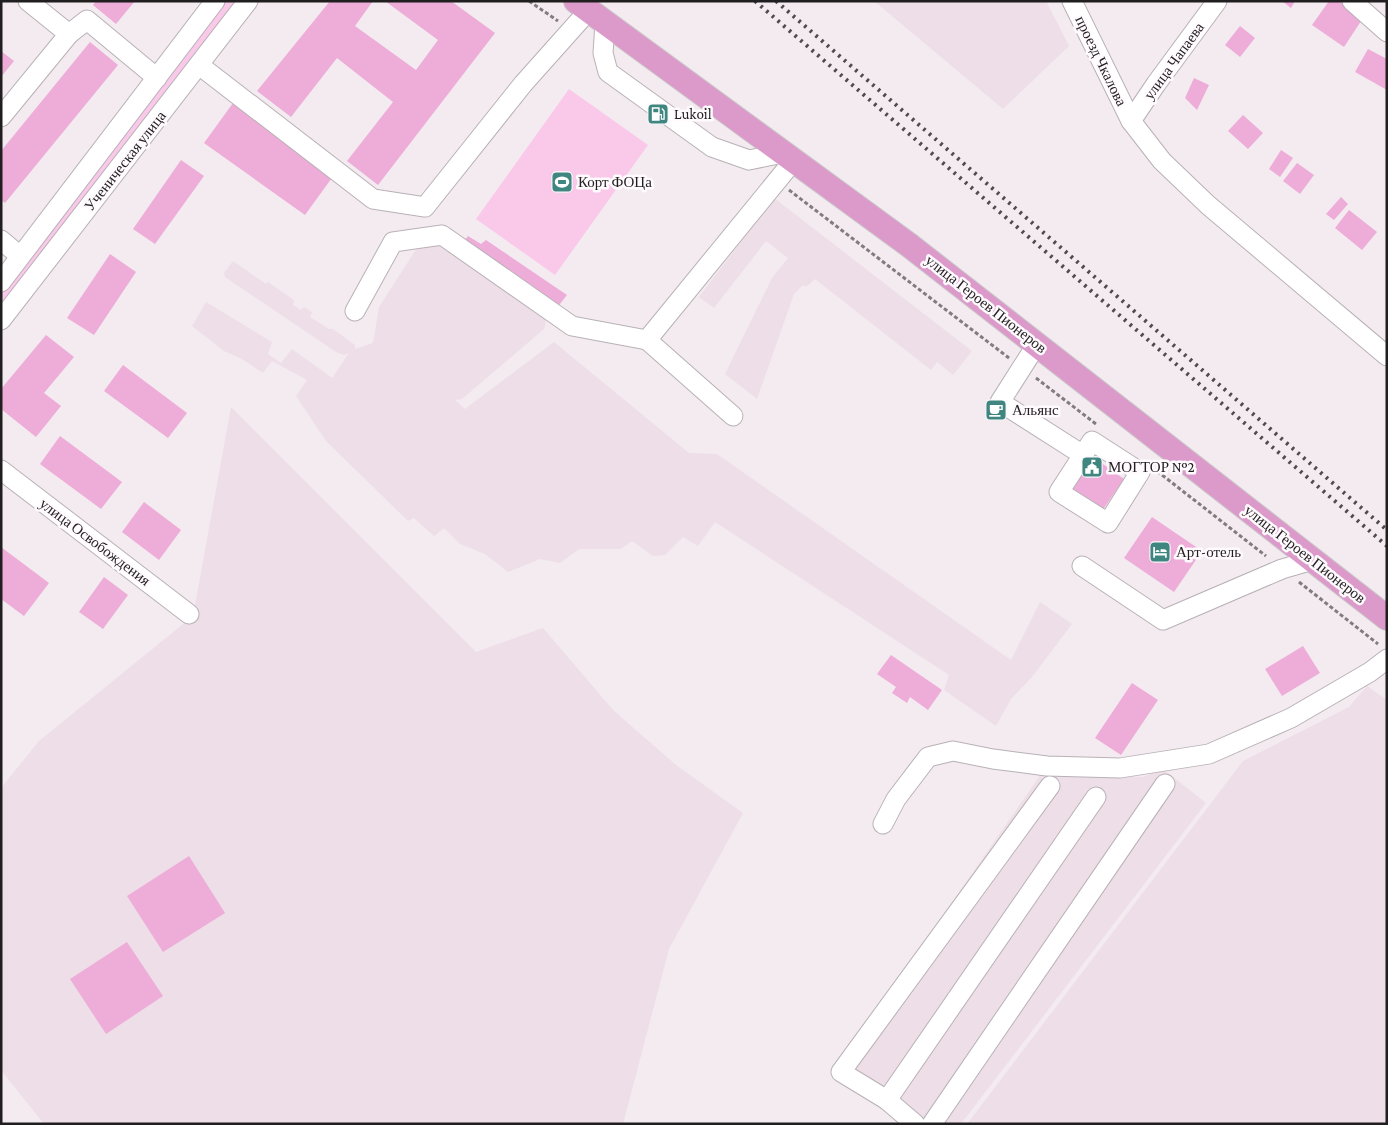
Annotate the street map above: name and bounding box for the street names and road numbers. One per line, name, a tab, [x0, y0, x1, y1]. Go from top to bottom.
street label: проезд Чкалова	[1072, 13, 1130, 109]
street label: улица Чапаева	[1141, 19, 1207, 102]
street label: Ученическая улица	[81, 108, 169, 214]
street label: улица Героев Пионеров	[922, 252, 1050, 356]
street label: улица Освобождения	[37, 495, 153, 589]
street label: улица Героев Пионеров	[1241, 502, 1369, 606]

